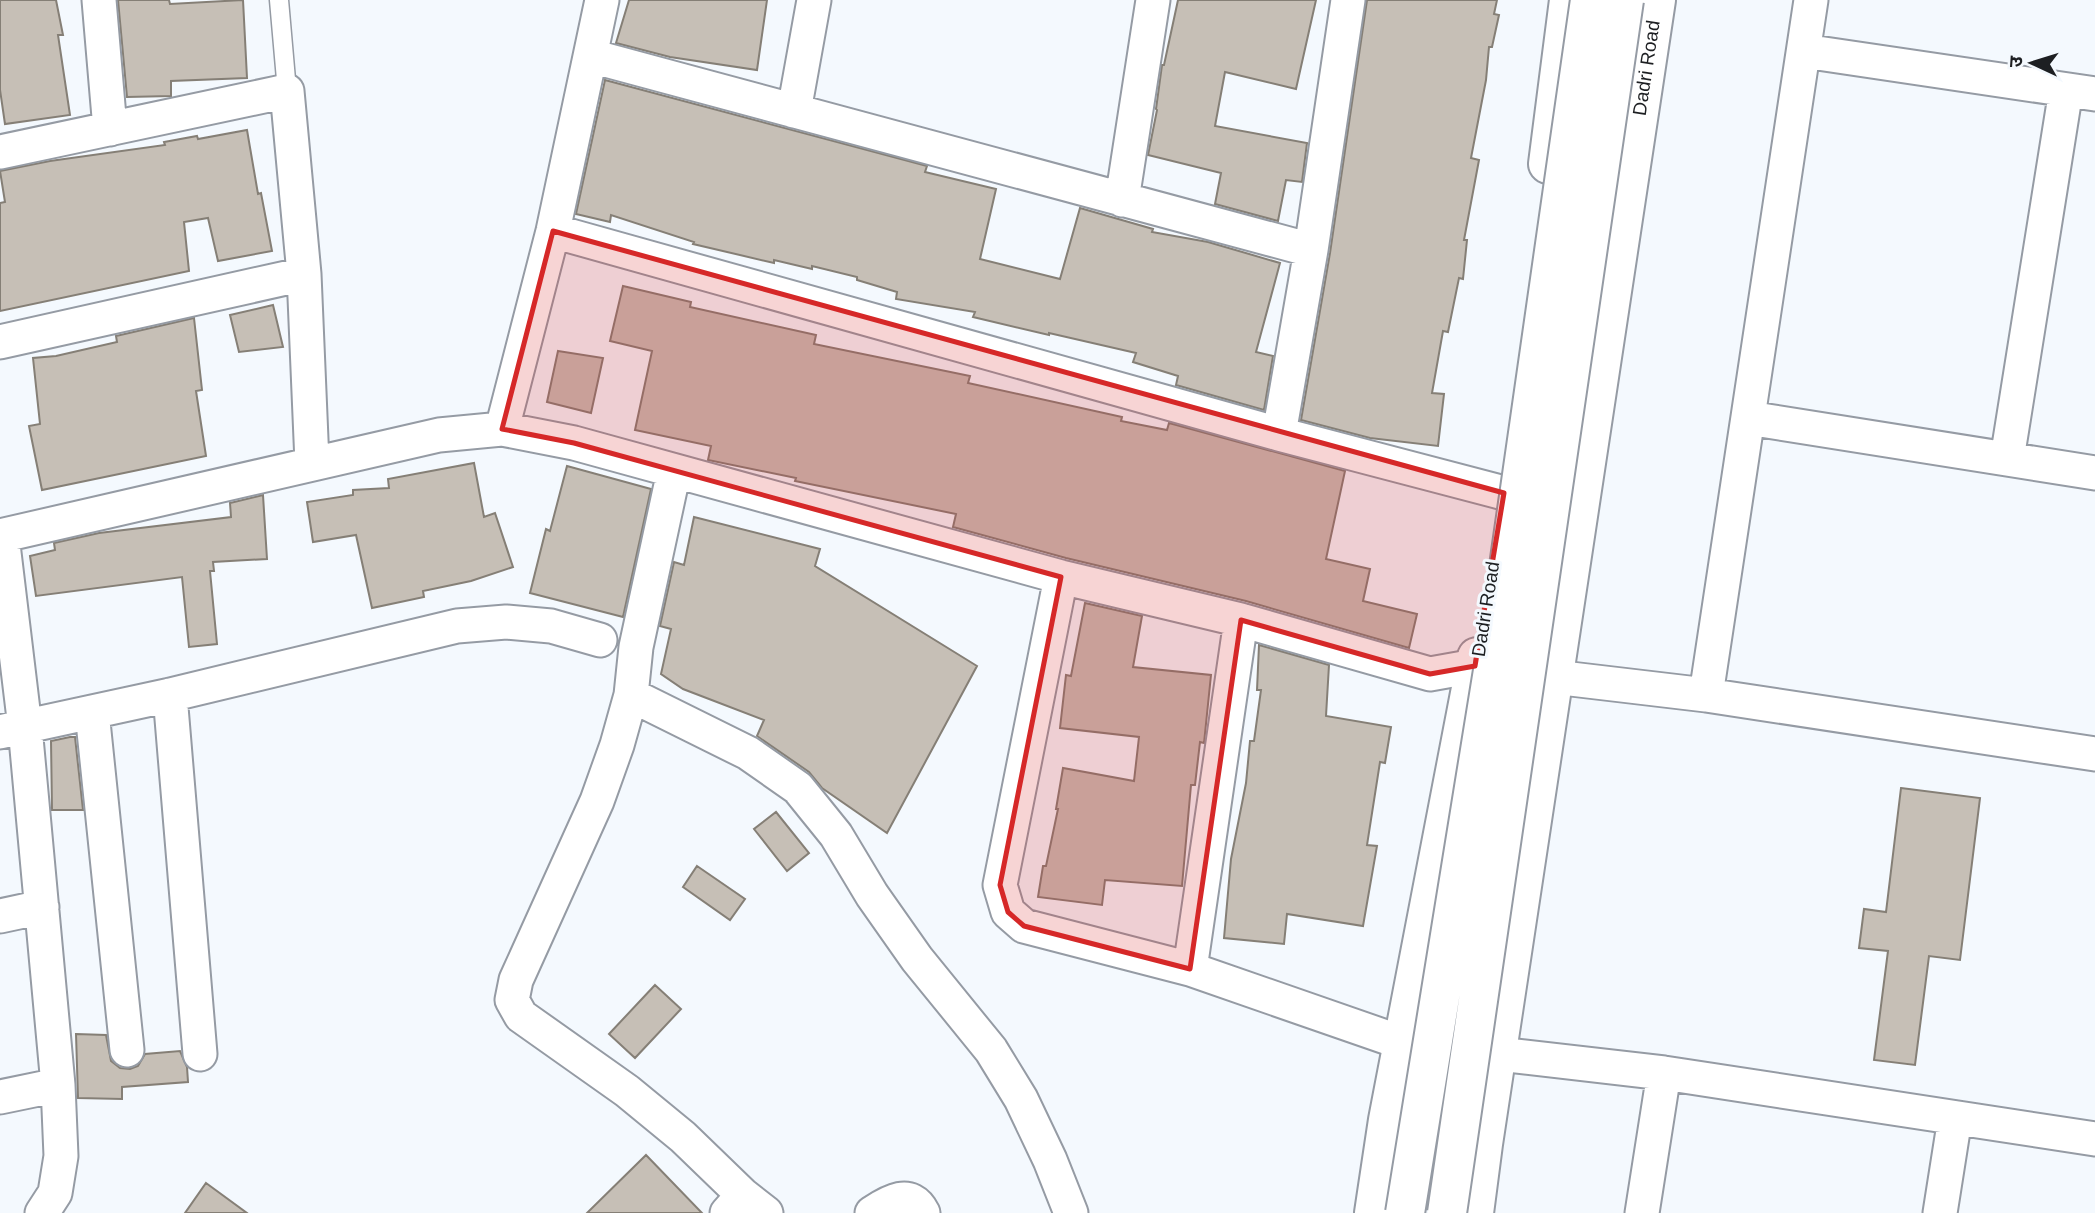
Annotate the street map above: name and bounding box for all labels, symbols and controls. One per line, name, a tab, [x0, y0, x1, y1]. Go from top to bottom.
street label: Dadri Road	[1629, 19, 1664, 117]
north arrow	[1997, 28, 2067, 98]
text: उ	[2005, 55, 2026, 68]
street label: Dadri Road	[1468, 560, 1503, 658]

